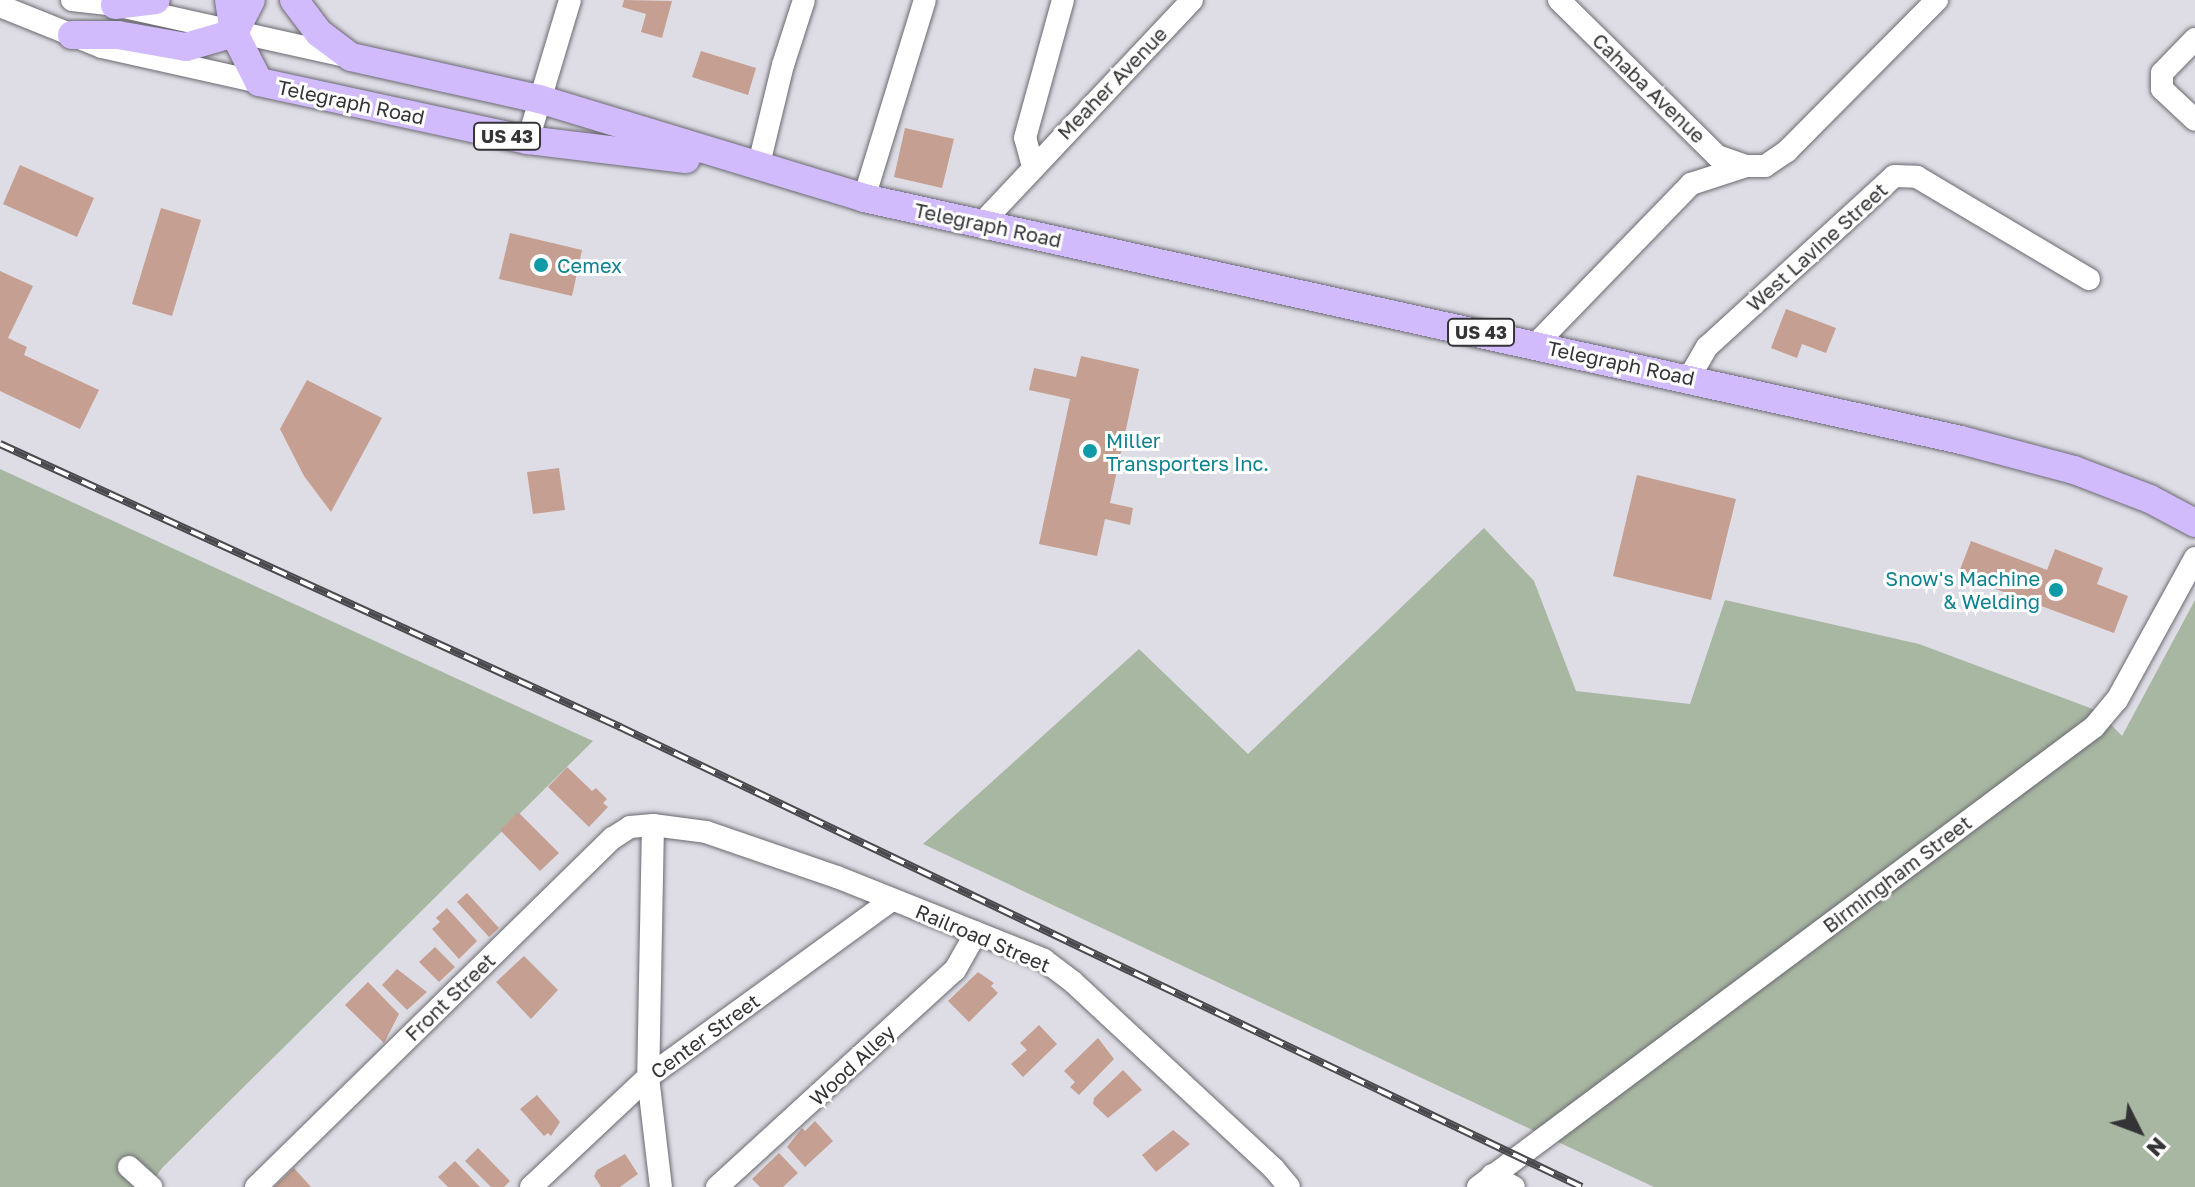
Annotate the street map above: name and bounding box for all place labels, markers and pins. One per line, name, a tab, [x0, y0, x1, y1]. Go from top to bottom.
place label: Cemex	[557, 253, 622, 277]
marker: Cemex	[532, 256, 550, 274]
place label: Miller Transporters Inc.	[1106, 428, 1269, 475]
marker: Miller Transporters Inc.	[1081, 442, 1099, 460]
place label: Snow's Machine & Welding	[1885, 566, 2040, 613]
marker: Snow's Machine & Welding	[2047, 581, 2065, 599]

